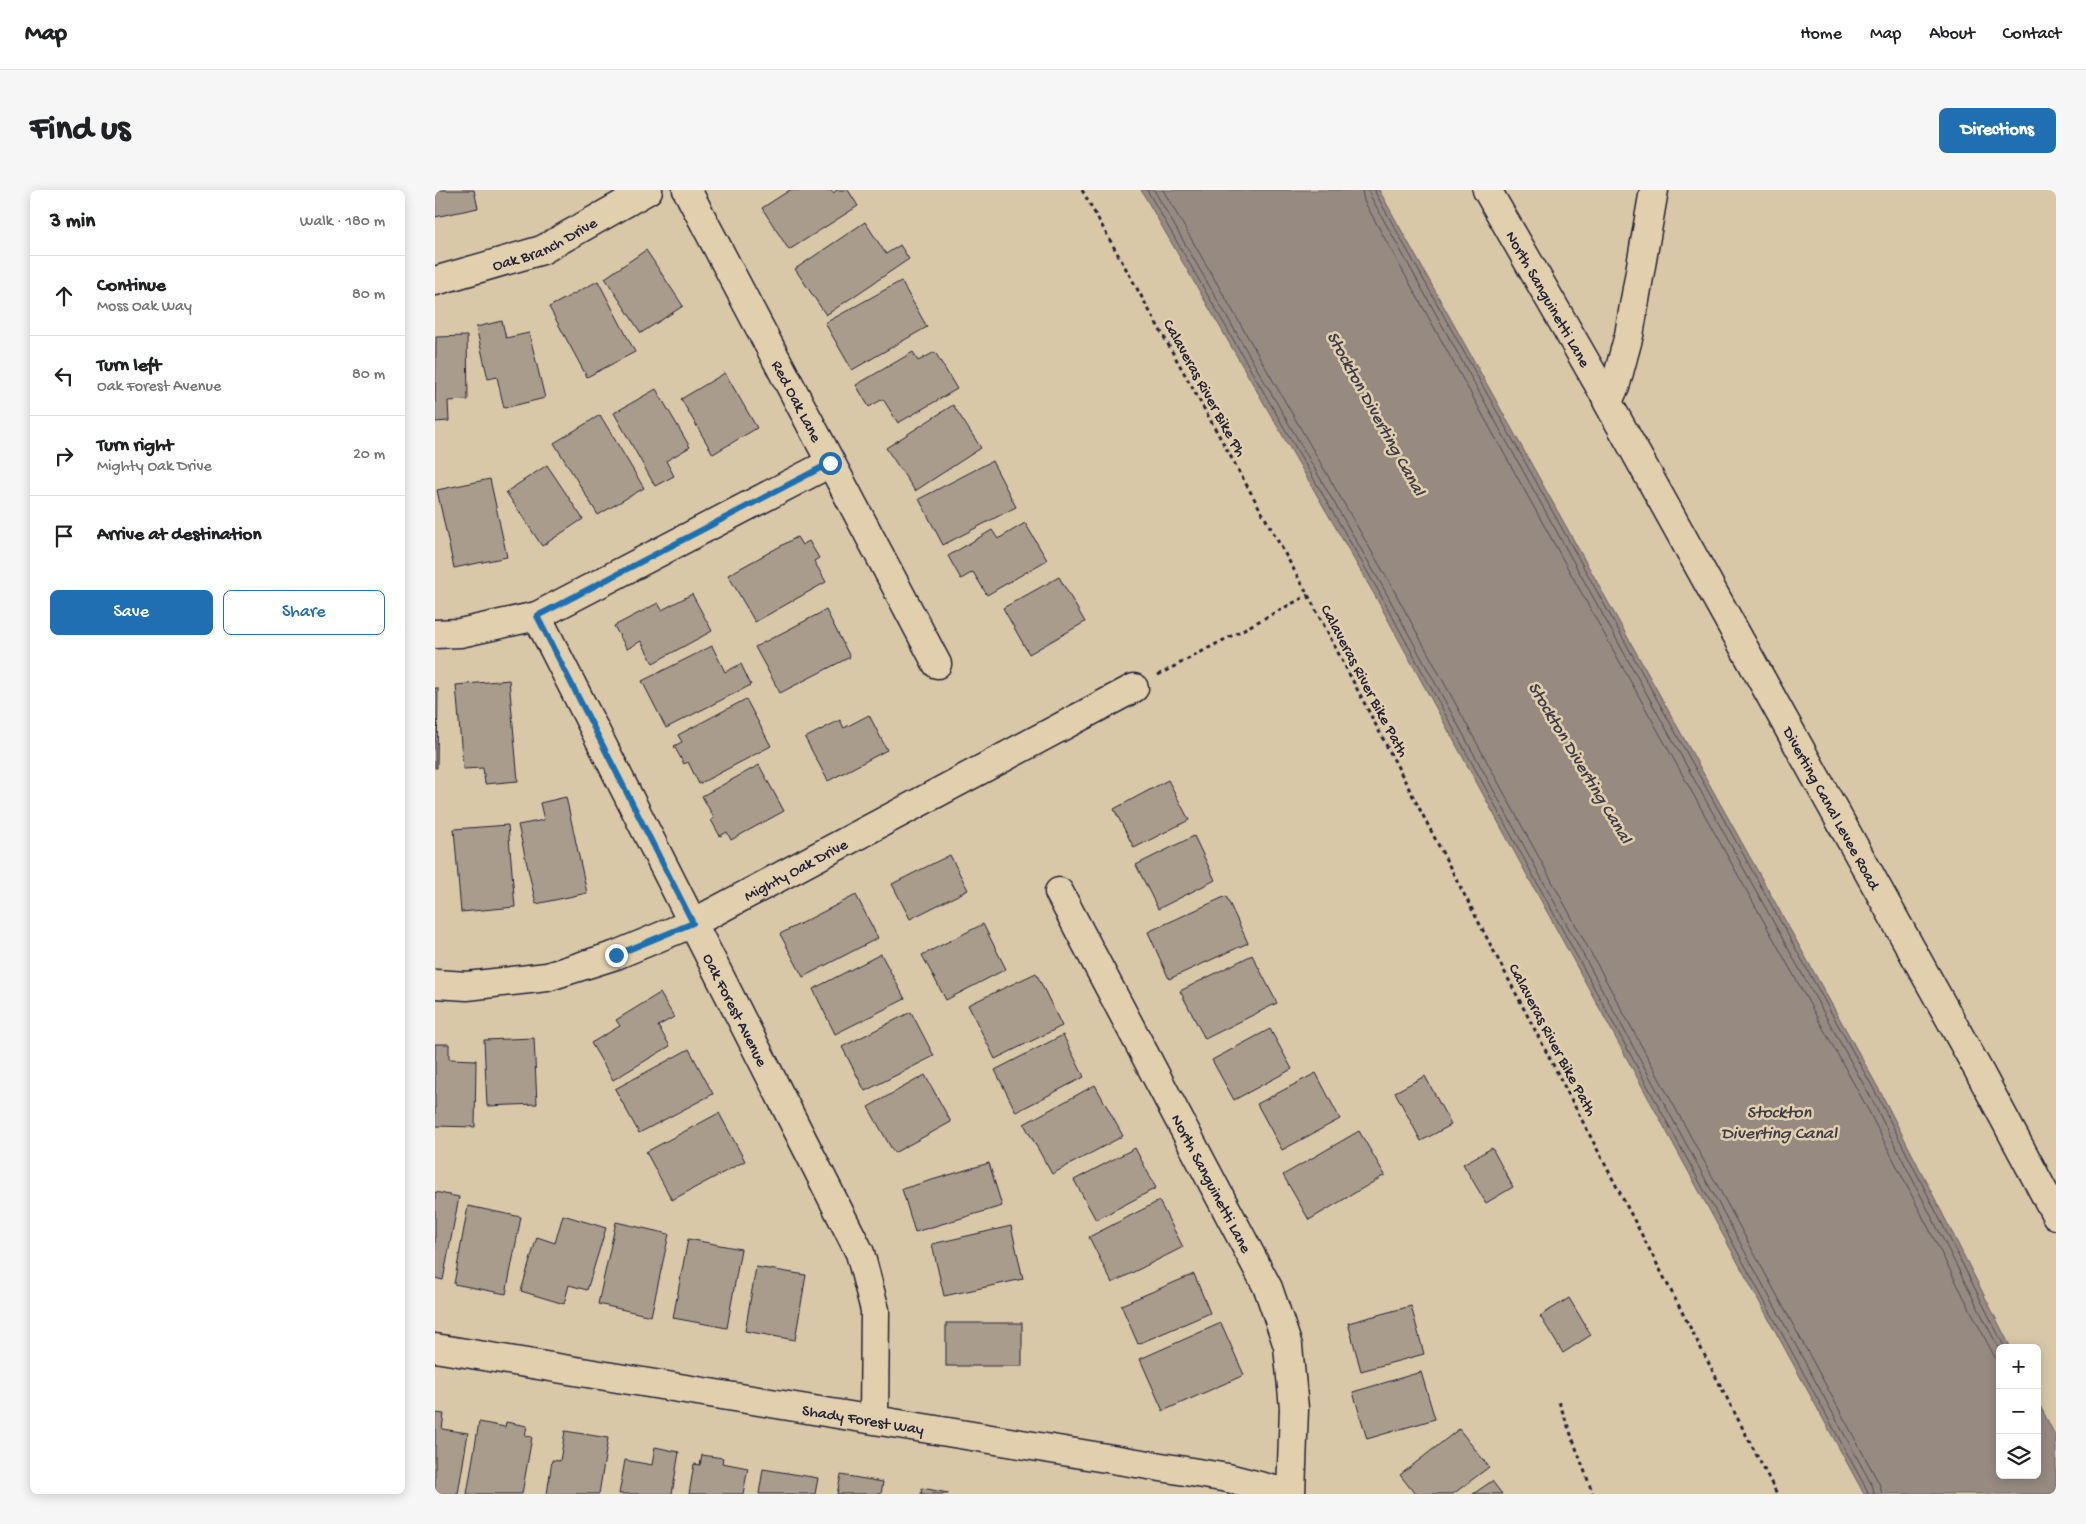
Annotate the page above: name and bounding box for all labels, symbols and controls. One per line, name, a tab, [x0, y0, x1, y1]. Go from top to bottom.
text: Map	[25, 20, 67, 49]
text: Home	[1800, 24, 1842, 45]
text: Map	[1870, 24, 1901, 45]
text: About	[1929, 24, 1975, 45]
text: Contact	[2003, 24, 2061, 45]
button: Directions	[1939, 108, 2056, 153]
text: Find us	[30, 110, 130, 151]
text: 3 min	[50, 210, 95, 235]
text: Walk · 180 m	[300, 213, 385, 232]
street label: Oak Branch Drive	[491, 214, 602, 277]
street label: North Sanguinetti Lane	[1500, 229, 1593, 372]
text: Continue	[97, 275, 166, 298]
icon: ahead	[50, 282, 78, 310]
text: 80 m	[352, 286, 385, 305]
text: Moss Oak Way	[97, 298, 192, 317]
street label: Calaveras River Bike Ph	[1157, 317, 1249, 461]
water label: Stockton Diverting Canal	[1321, 328, 1429, 501]
text: Turn left	[97, 355, 161, 378]
street label: Red Oak Lane	[766, 358, 825, 447]
icon: left	[50, 362, 78, 390]
text: 80 m	[352, 366, 385, 385]
text: Oak Forest Avenue	[97, 378, 221, 397]
text: Turn right	[97, 435, 173, 458]
icon: right	[50, 442, 78, 470]
text: 20 m	[353, 446, 385, 465]
route start	[819, 452, 842, 475]
text: Mighty Oak Drive	[97, 458, 212, 477]
icon: arrive	[50, 522, 78, 550]
text: Arrive at destination	[97, 524, 261, 547]
button: Save	[50, 590, 213, 635]
button: Share	[223, 590, 385, 635]
street label: Calaveras River Bike Path	[1315, 602, 1411, 761]
water label: Stockton Diverting Canal	[1522, 679, 1636, 849]
street label: Diverting Canal Levee Road	[1776, 724, 1883, 895]
street label: Mighty Oak Drive	[742, 836, 852, 907]
route end	[605, 944, 628, 967]
street label: Oak Forest Avenue	[697, 951, 770, 1071]
street label: Calaveras River Bike Path	[1503, 961, 1599, 1120]
water label: Stockton Diverting Canal	[1721, 1103, 1838, 1145]
street label: North Sanguinetti Lane	[1165, 1112, 1254, 1258]
map controls	[1996, 1344, 2041, 1479]
button: +	[1996, 1344, 2041, 1389]
button: −	[1996, 1389, 2041, 1434]
street label: Shady Forest Way	[800, 1402, 925, 1441]
button: layers	[1996, 1434, 2041, 1479]

